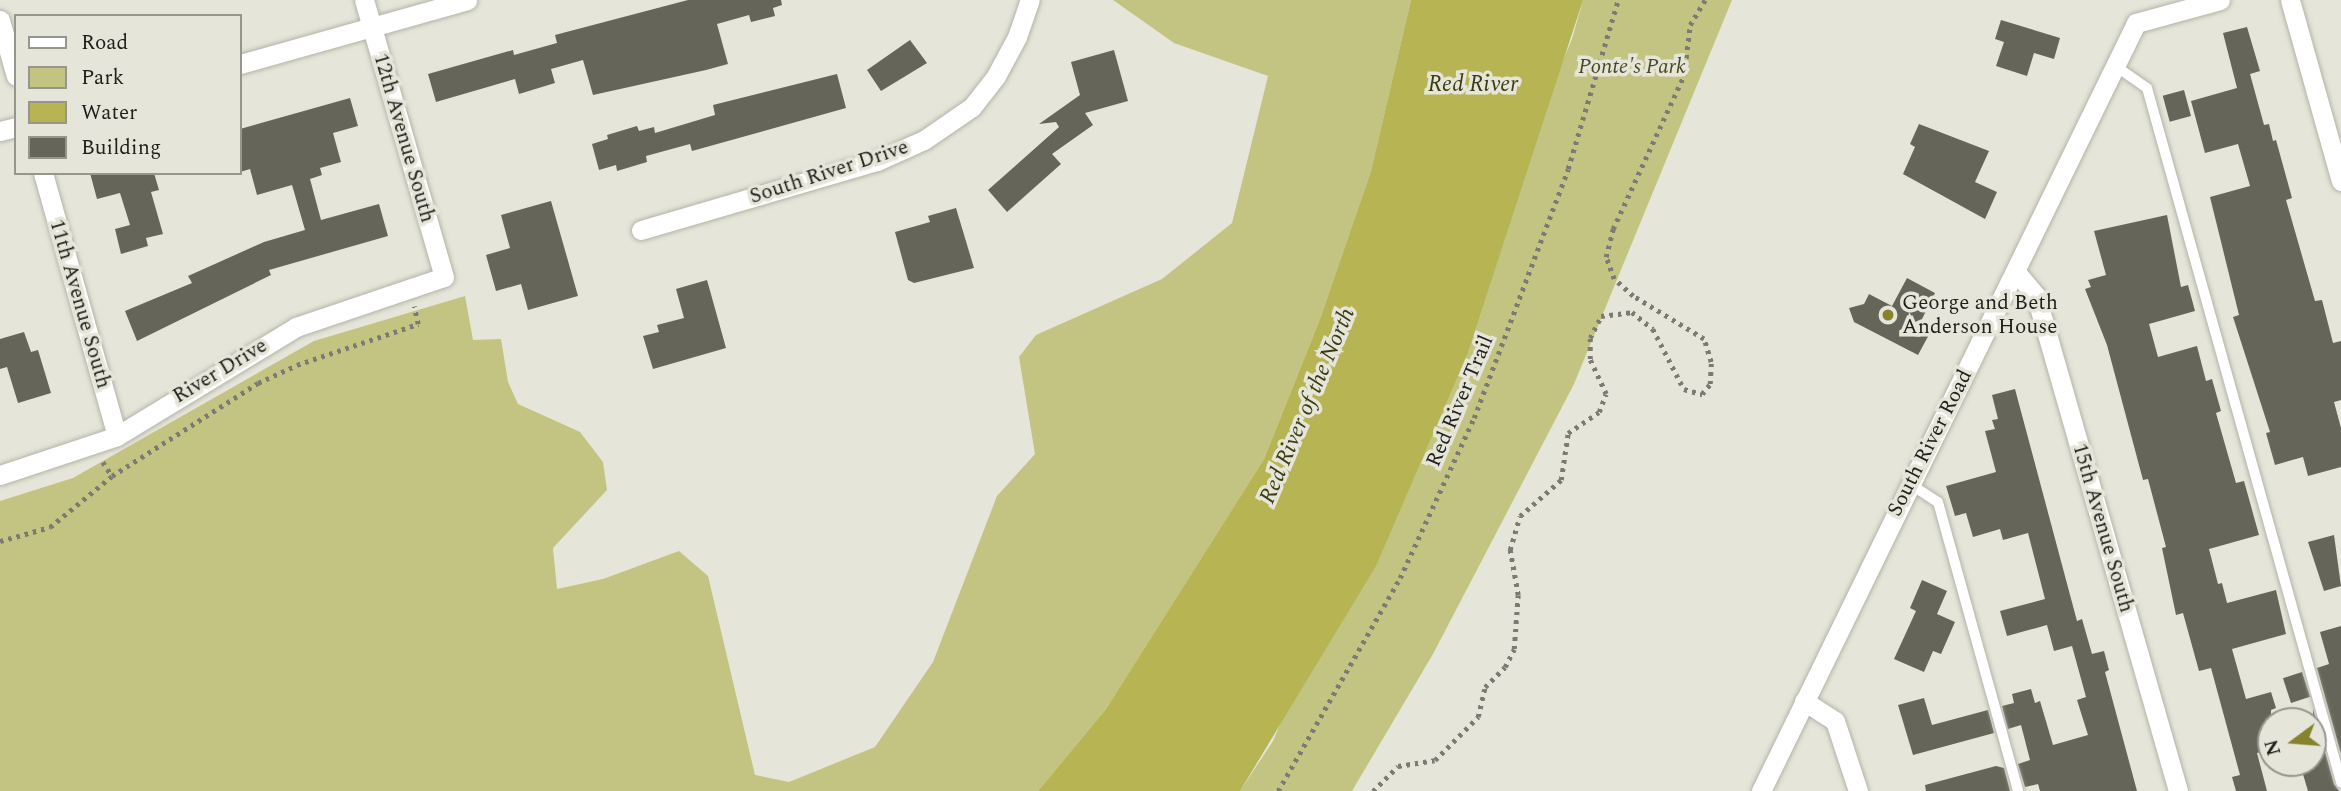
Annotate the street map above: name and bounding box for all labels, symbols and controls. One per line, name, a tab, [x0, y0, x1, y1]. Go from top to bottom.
legend	[14, 14, 242, 175]
text: Road	[81, 27, 128, 59]
street label: 12th Avenue South	[368, 51, 440, 225]
park label: Ponte's Park	[1578, 54, 1686, 80]
text: Park	[81, 62, 124, 94]
water label: Red River	[1428, 71, 1518, 99]
text: Water	[81, 97, 137, 129]
text: Building	[81, 132, 161, 164]
street label: South River Drive	[746, 134, 912, 210]
street label: 11th Avenue South	[44, 217, 116, 391]
place label: George and Beth Anderson House	[1902, 290, 2058, 340]
water label: Red River of the North	[1254, 304, 1362, 508]
marker: George and Beth Anderson House	[1880, 307, 1896, 323]
street label: Red River Trail	[1421, 331, 1499, 471]
street label: River Drive	[168, 333, 272, 409]
street label: South River Road	[1882, 365, 1978, 521]
street label: 15th Avenue South	[2067, 441, 2139, 615]
north arrow	[2257, 707, 2327, 777]
text: N	[2257, 736, 2289, 759]

